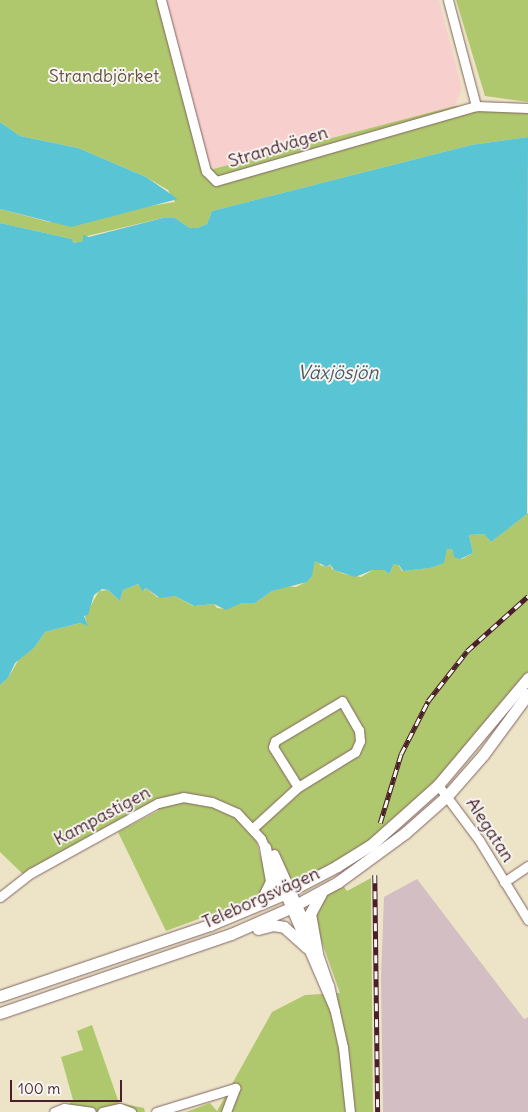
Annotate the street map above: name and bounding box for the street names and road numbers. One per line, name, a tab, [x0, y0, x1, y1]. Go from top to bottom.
street label: Strandvägen	[225, 122, 331, 172]
street label: Kampastigen	[50, 782, 154, 850]
street label: Alegatan	[461, 794, 519, 866]
street label: Teleborgsvägen	[199, 863, 323, 933]

